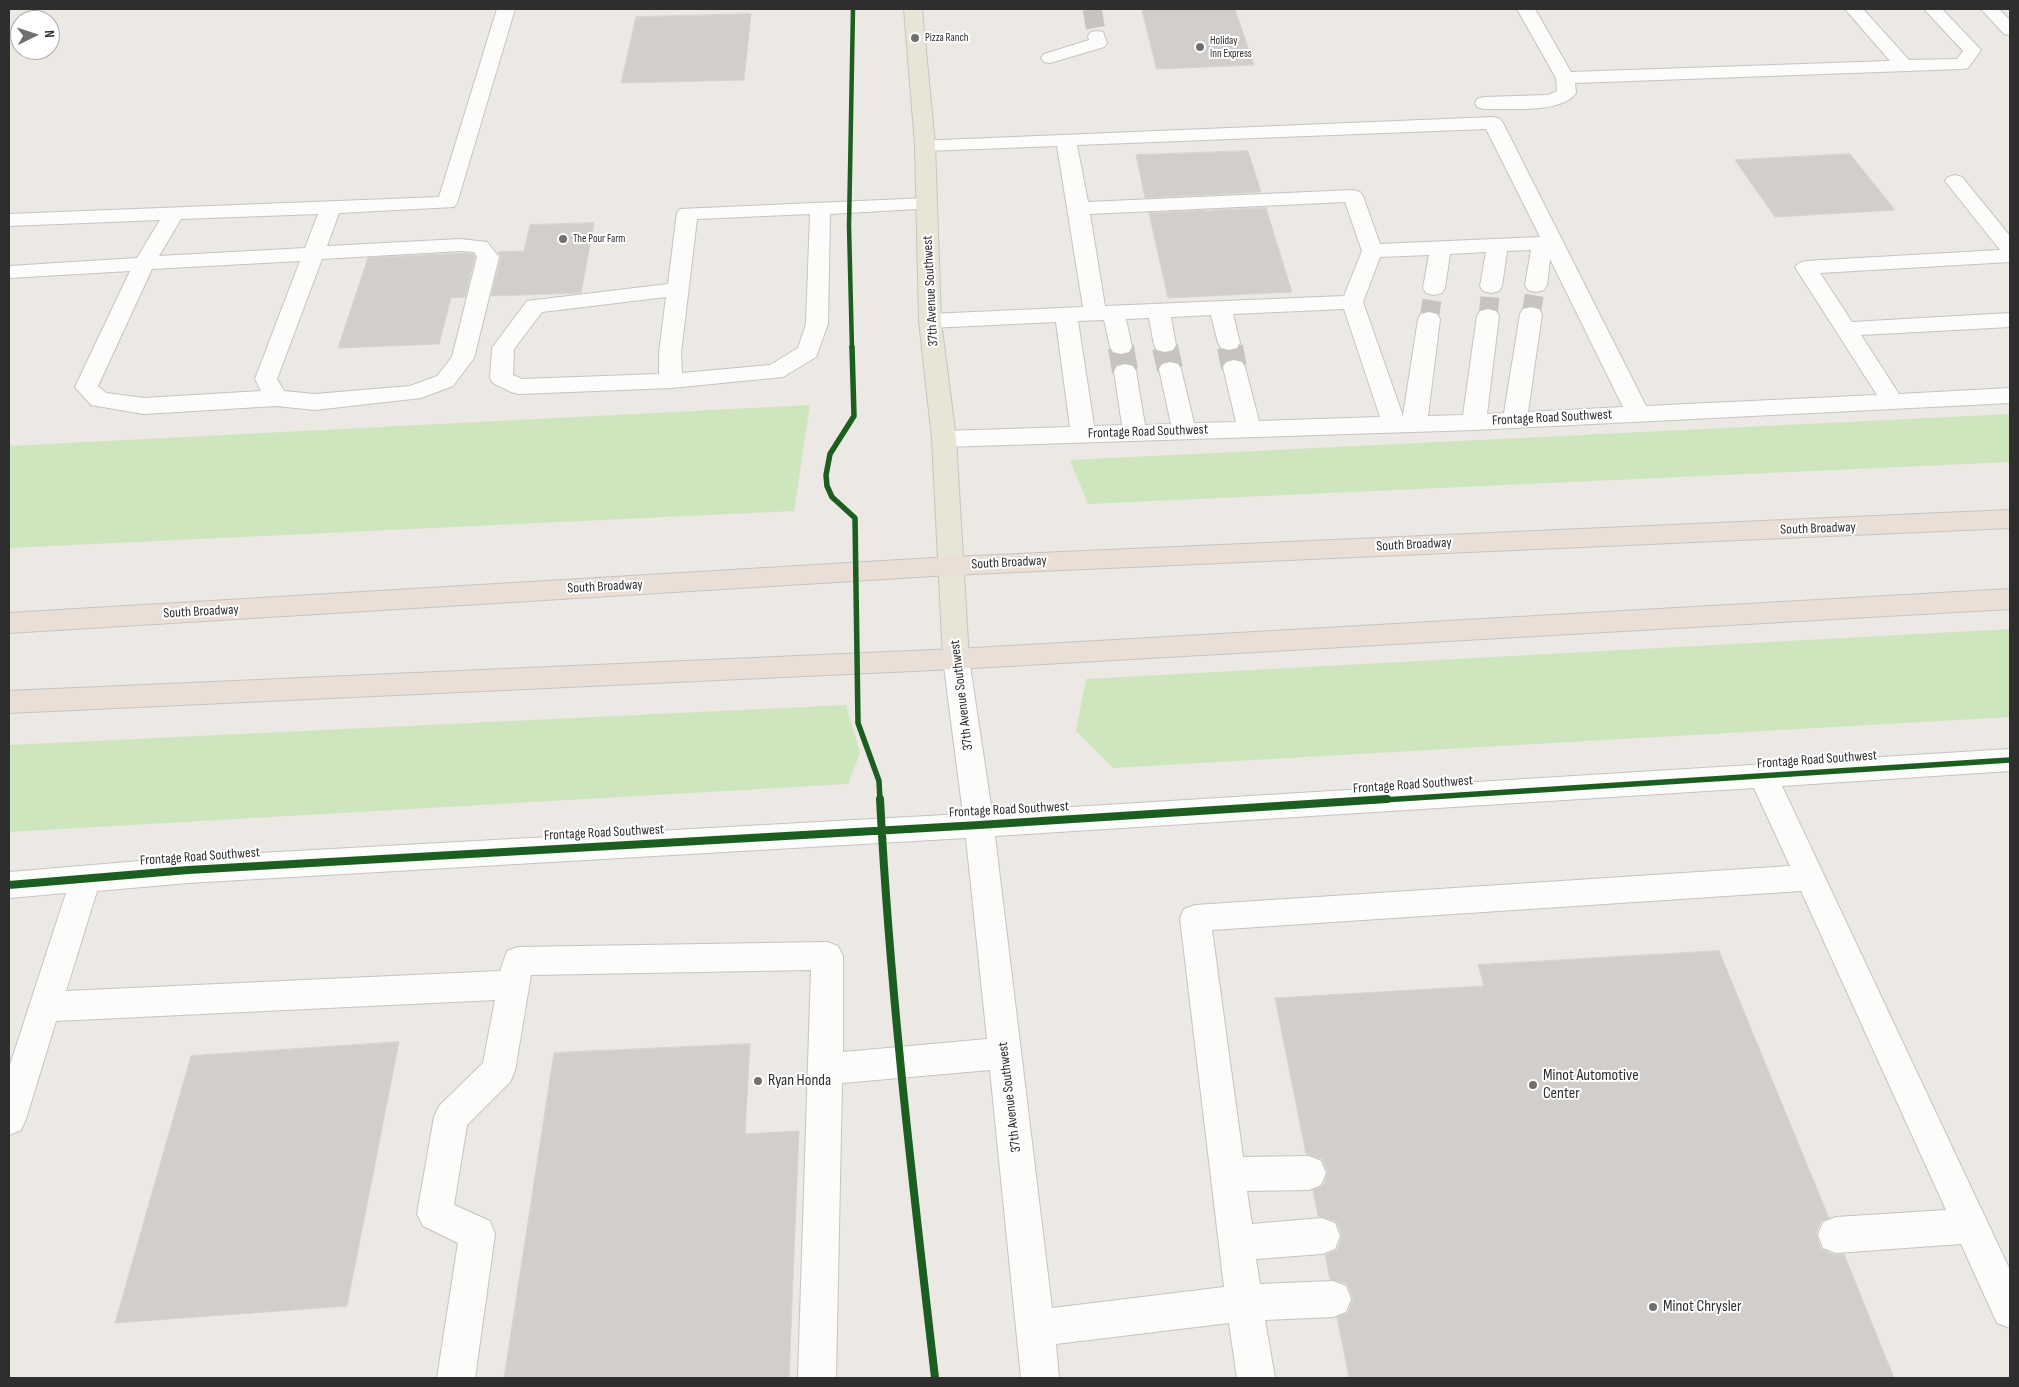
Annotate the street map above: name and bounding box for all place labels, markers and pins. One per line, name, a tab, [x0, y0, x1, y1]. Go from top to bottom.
place label: Pizza Ranch	[925, 31, 969, 45]
marker: Pizza Ranch	[909, 32, 921, 44]
place label: Holiday Inn Express	[1210, 34, 1252, 60]
marker: Holiday Inn Express	[1194, 41, 1206, 53]
place label: The Pour Farm	[573, 232, 625, 246]
marker: The Pour Farm	[557, 233, 569, 245]
place label: Minot Automotive Center	[1543, 1066, 1639, 1104]
place label: Ryan Honda	[768, 1071, 831, 1091]
marker: Ryan Honda	[752, 1075, 764, 1087]
marker: Minot Automotive Center	[1527, 1079, 1539, 1091]
place label: Minot Chrysler	[1663, 1297, 1742, 1317]
marker: Minot Chrysler	[1647, 1301, 1659, 1313]

